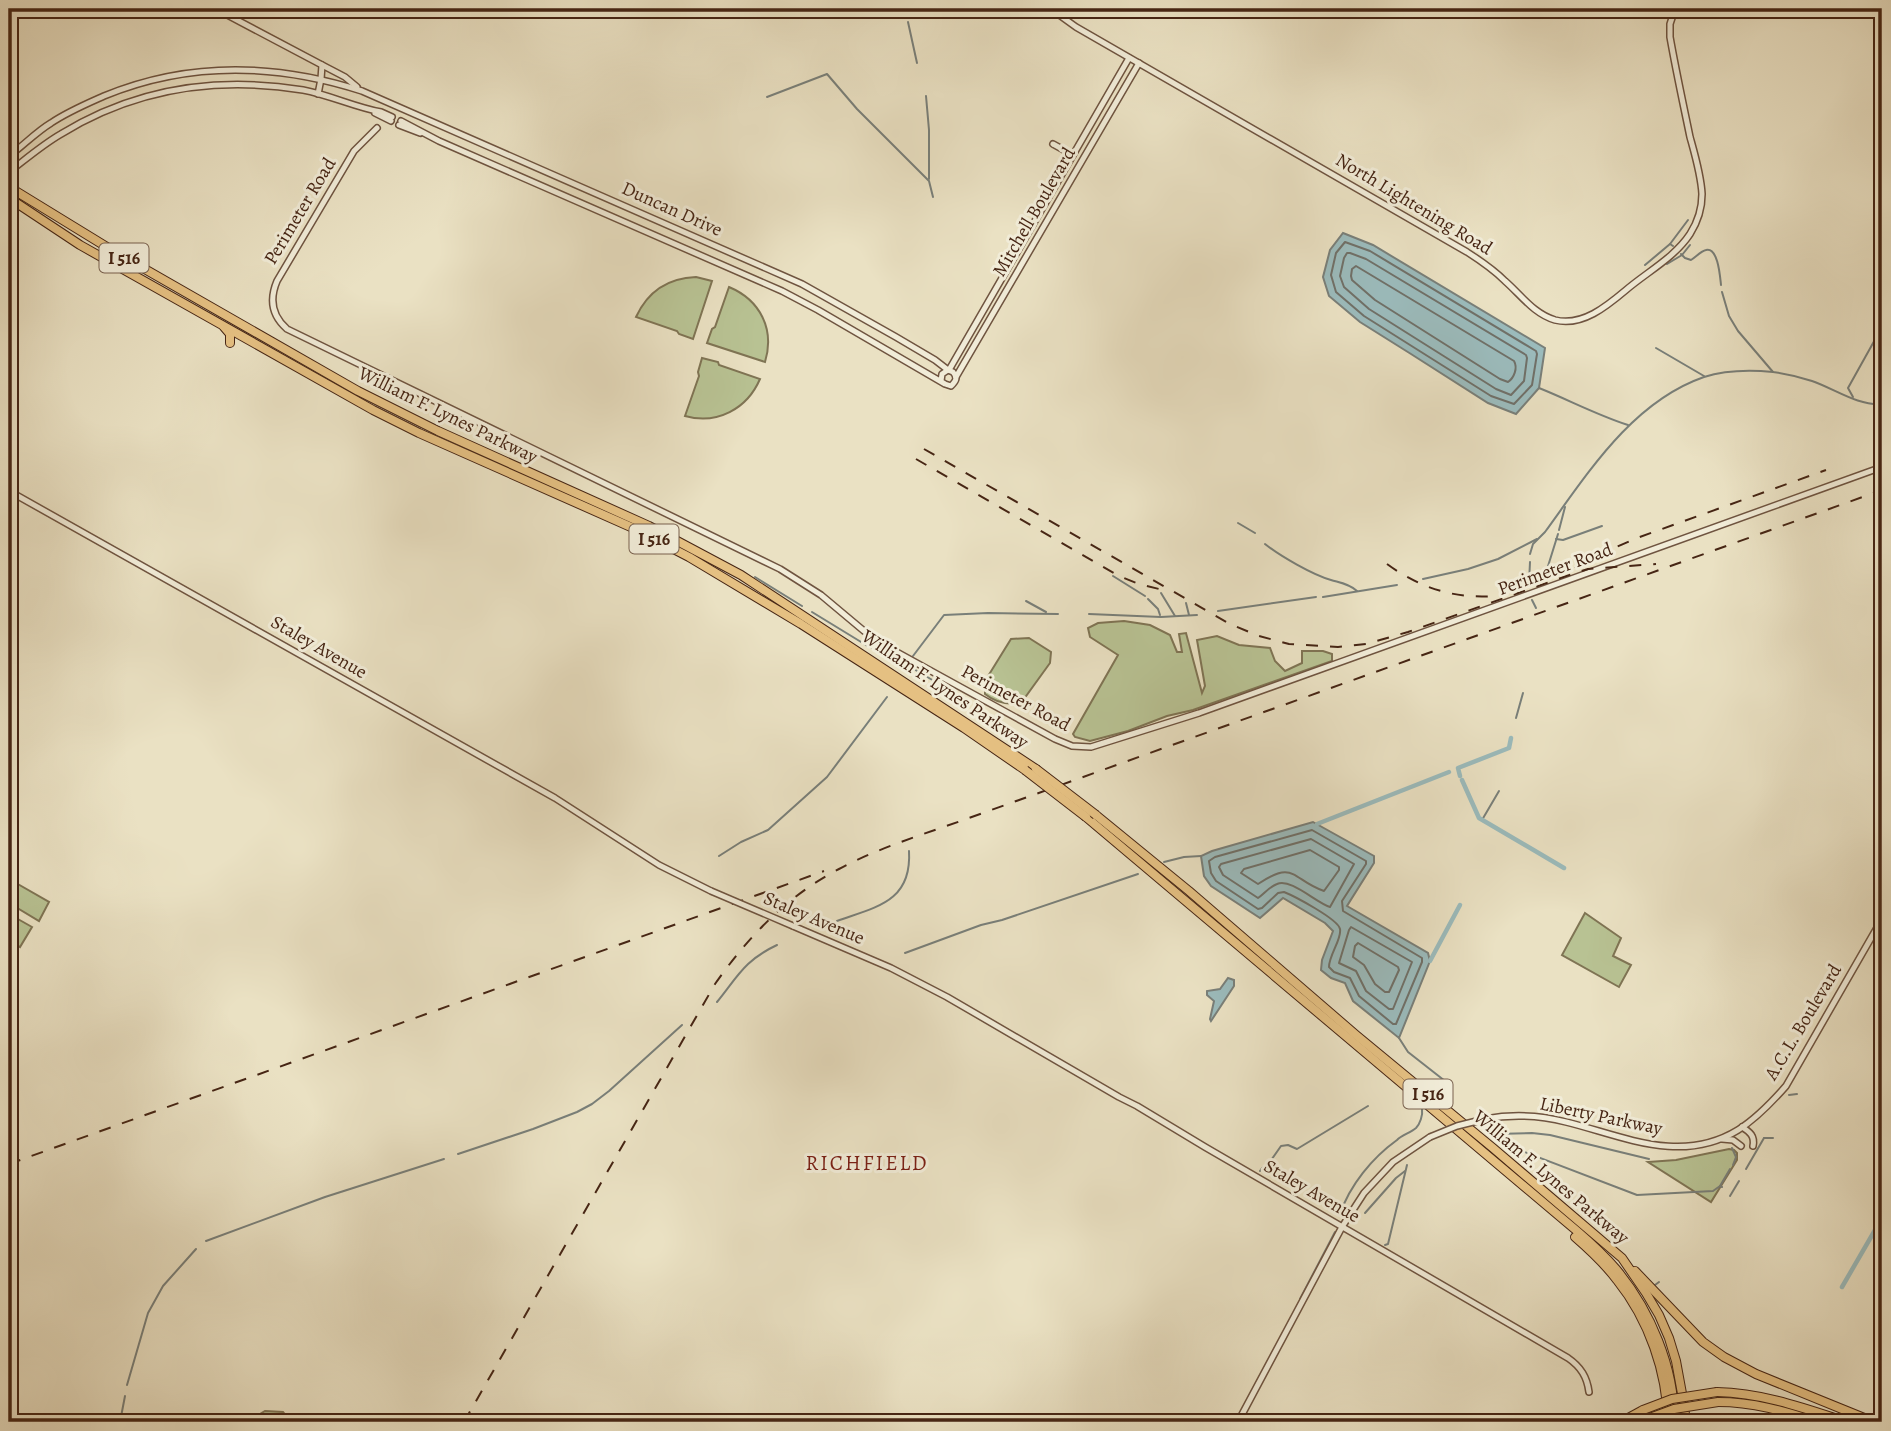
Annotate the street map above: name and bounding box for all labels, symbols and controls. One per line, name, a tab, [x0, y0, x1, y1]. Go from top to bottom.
street label: Mitchell Boulevard	[986, 142, 1082, 282]
street label: North Lightening Road	[1331, 147, 1498, 262]
street label: Perimeter Road	[258, 152, 343, 269]
street label: Duncan Drive	[618, 175, 726, 243]
road number: I 516	[100, 244, 148, 272]
street label: William F. Lynes Parkway	[353, 360, 542, 470]
road number: I 516	[630, 524, 678, 554]
street label: Perimeter Road	[1494, 536, 1617, 602]
street label: Staley Avenue	[266, 609, 372, 685]
street label: William F. Lynes Parkway	[855, 623, 1034, 755]
street label: Perimeter Road	[957, 658, 1076, 738]
street label: Staley Avenue	[760, 885, 868, 951]
street label: A.C.L. Boulevard	[1758, 959, 1848, 1086]
road number: I 516	[1404, 1079, 1452, 1108]
street label: Liberty Parkway	[1537, 1090, 1665, 1142]
street label: William F. Lynes Parkway	[1467, 1103, 1635, 1250]
district label: RICHFIELD	[805, 1149, 929, 1177]
street label: Staley Avenue	[1259, 1153, 1365, 1229]

